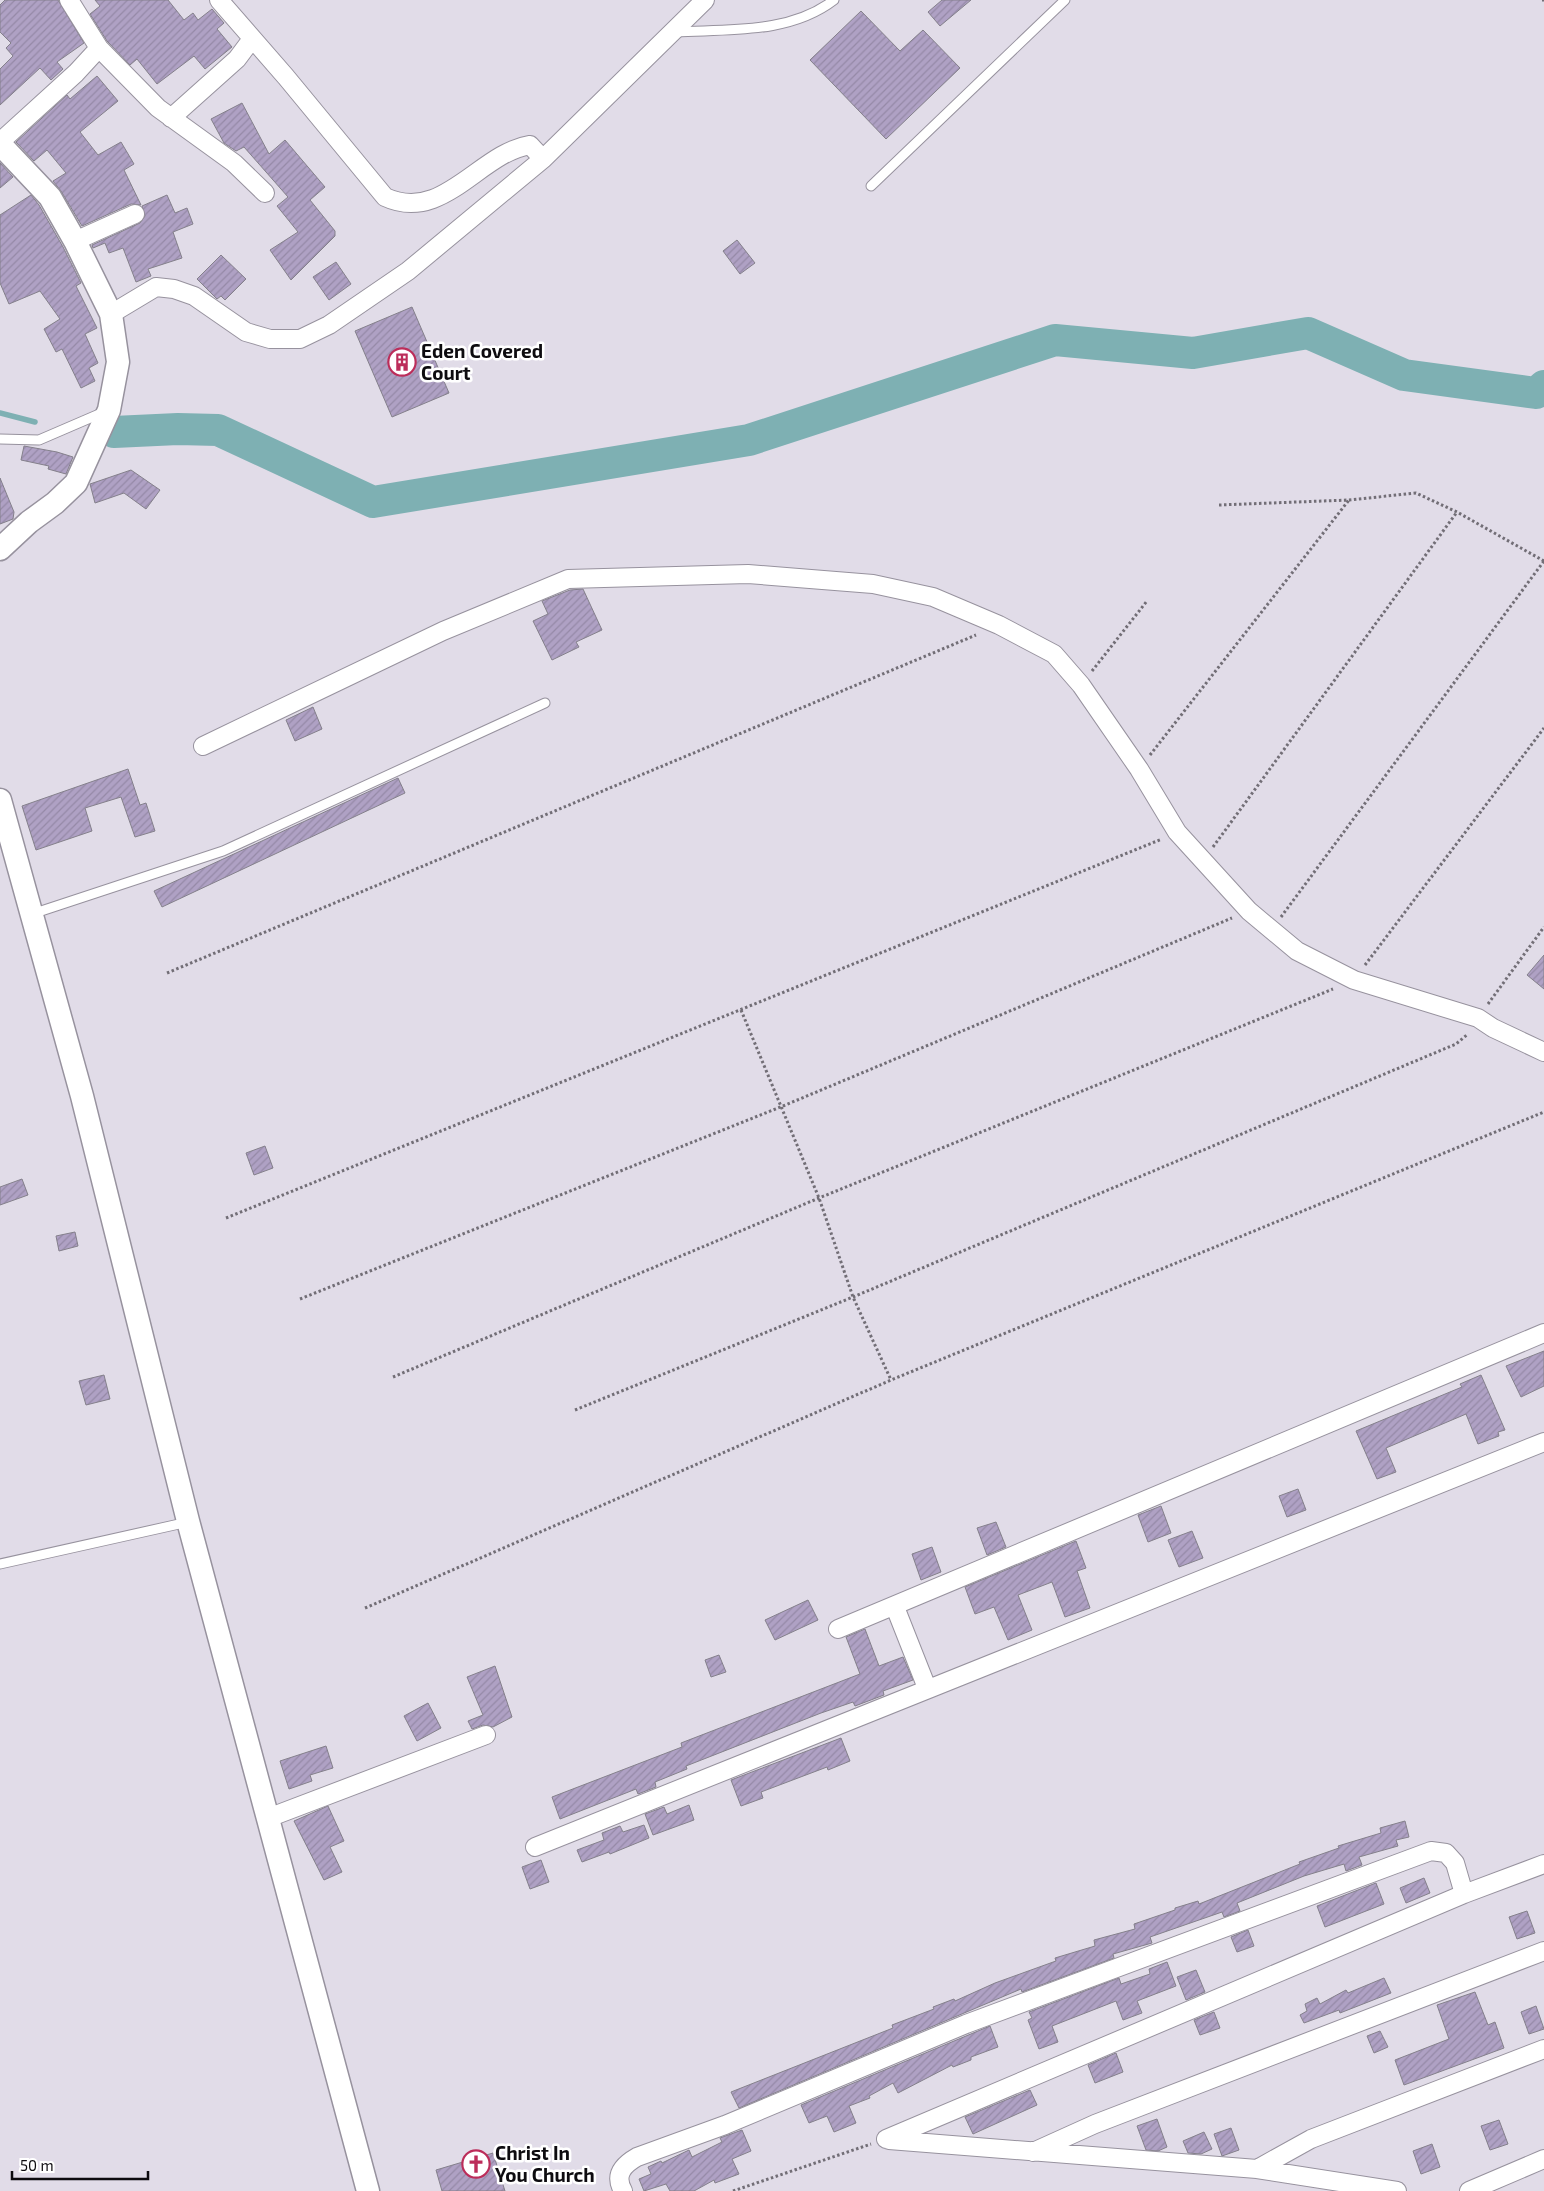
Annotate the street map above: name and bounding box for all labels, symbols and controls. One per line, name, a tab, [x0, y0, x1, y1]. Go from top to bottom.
place label: Eden Covered Court	[421, 339, 543, 384]
building icon: Eden Covered Court	[387, 347, 417, 377]
place label: Christ In You Church	[495, 2141, 595, 2186]
scale bar	[12, 2148, 149, 2180]
church icon: Christ In You Church	[461, 2149, 491, 2179]
text: 50 m	[20, 2156, 54, 2174]

